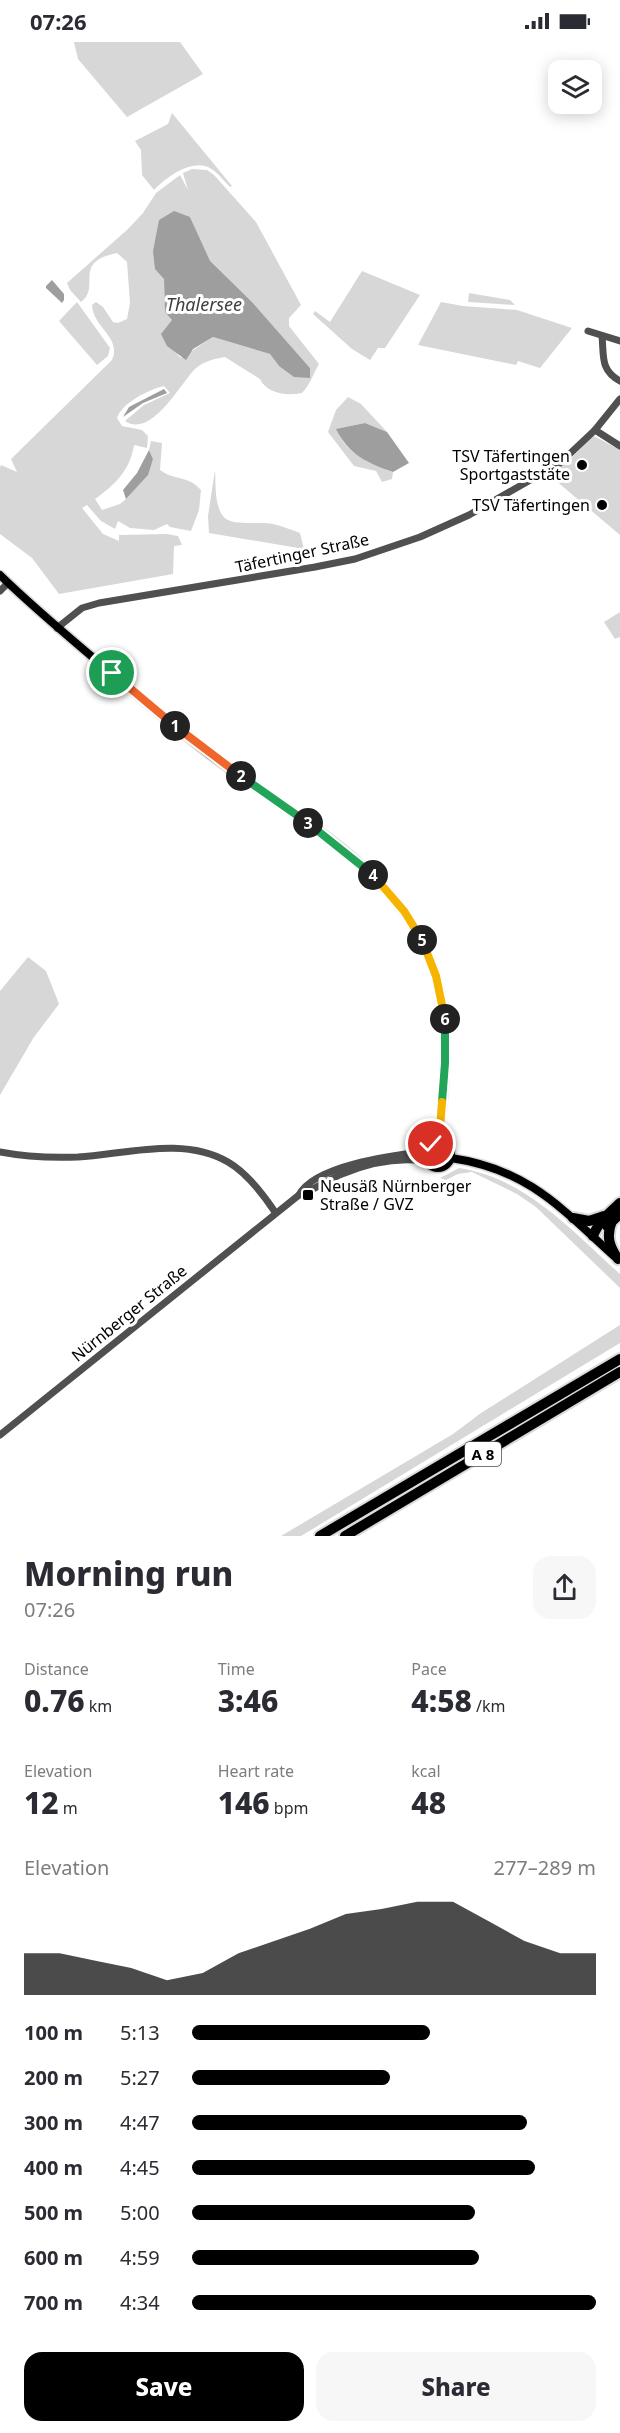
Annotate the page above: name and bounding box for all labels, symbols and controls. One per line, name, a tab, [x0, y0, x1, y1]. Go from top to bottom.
text: 07:26	[30, 6, 87, 36]
map controls	[548, 60, 602, 114]
button: layers	[548, 60, 602, 114]
water label: Thalersee	[166, 292, 242, 316]
place label: TSV Täfertingen Sportgaststäte	[452, 445, 570, 485]
marker: TSV Täfertingen Sportgaststäte	[575, 458, 589, 472]
place label: TSV Täfertingen	[472, 494, 590, 516]
marker: TSV Täfertingen	[595, 498, 609, 512]
street label: Täfertinger Straße	[233, 528, 371, 578]
pin	[86, 647, 137, 698]
icon: arrive	[95, 656, 128, 689]
pin: 1	[160, 711, 190, 741]
text: 1	[170, 715, 180, 737]
pin: 2	[226, 761, 256, 791]
text: 2	[236, 765, 246, 787]
pin: 3	[293, 808, 323, 838]
text: 3	[303, 812, 313, 834]
pin: 4	[358, 860, 388, 890]
text: 4	[368, 864, 378, 886]
pin: 5	[407, 925, 437, 955]
text: 5	[417, 929, 427, 951]
pin: 6	[430, 1004, 460, 1034]
text: 6	[440, 1008, 450, 1030]
pin	[405, 1118, 456, 1169]
icon: check	[414, 1127, 447, 1160]
place label: Neusäß Nürnberger Straße / GVZ	[320, 1175, 472, 1215]
marker: Neusäß Nürnberger Straße / GVZ	[301, 1188, 315, 1202]
street label: Nürnberger Straße	[67, 1260, 191, 1366]
road number: A 8	[465, 1442, 501, 1466]
text: Morning run	[24, 1551, 233, 1596]
button: share	[533, 1556, 596, 1619]
text: 07:26	[24, 1596, 75, 1623]
text: Distance	[24, 1658, 89, 1680]
text: Time	[218, 1658, 255, 1680]
text: Pace	[411, 1658, 447, 1680]
text: 0.76	[24, 1680, 85, 1721]
text: 3:46	[218, 1680, 278, 1721]
text: 4:58	[411, 1680, 472, 1721]
text: km	[85, 1695, 112, 1717]
text: /km	[472, 1695, 506, 1717]
text: Elevation	[24, 1760, 92, 1782]
text: Heart rate	[218, 1760, 294, 1782]
text: kcal	[411, 1760, 441, 1782]
text: 12	[24, 1782, 59, 1823]
text: 146	[218, 1782, 270, 1823]
text: 48	[411, 1782, 446, 1823]
text: m	[59, 1797, 78, 1819]
text: bpm	[270, 1797, 309, 1819]
text: Elevation	[24, 1854, 109, 1881]
text: 277–289 m	[493, 1854, 596, 1881]
text: 100 m	[24, 2019, 83, 2046]
text: 5:13	[120, 2019, 160, 2046]
text: 200 m	[24, 2064, 83, 2091]
text: 5:27	[120, 2064, 160, 2091]
text: 300 m	[24, 2109, 83, 2136]
text: 4:47	[120, 2109, 160, 2136]
text: 400 m	[24, 2154, 83, 2181]
text: 4:45	[120, 2154, 160, 2181]
text: 500 m	[24, 2199, 83, 2226]
text: 5:00	[120, 2199, 160, 2226]
text: 600 m	[24, 2244, 83, 2271]
text: 4:59	[120, 2244, 160, 2271]
text: 700 m	[24, 2289, 83, 2316]
text: 4:34	[120, 2289, 160, 2316]
button: Save	[24, 2352, 304, 2421]
button: Share	[316, 2352, 596, 2421]

